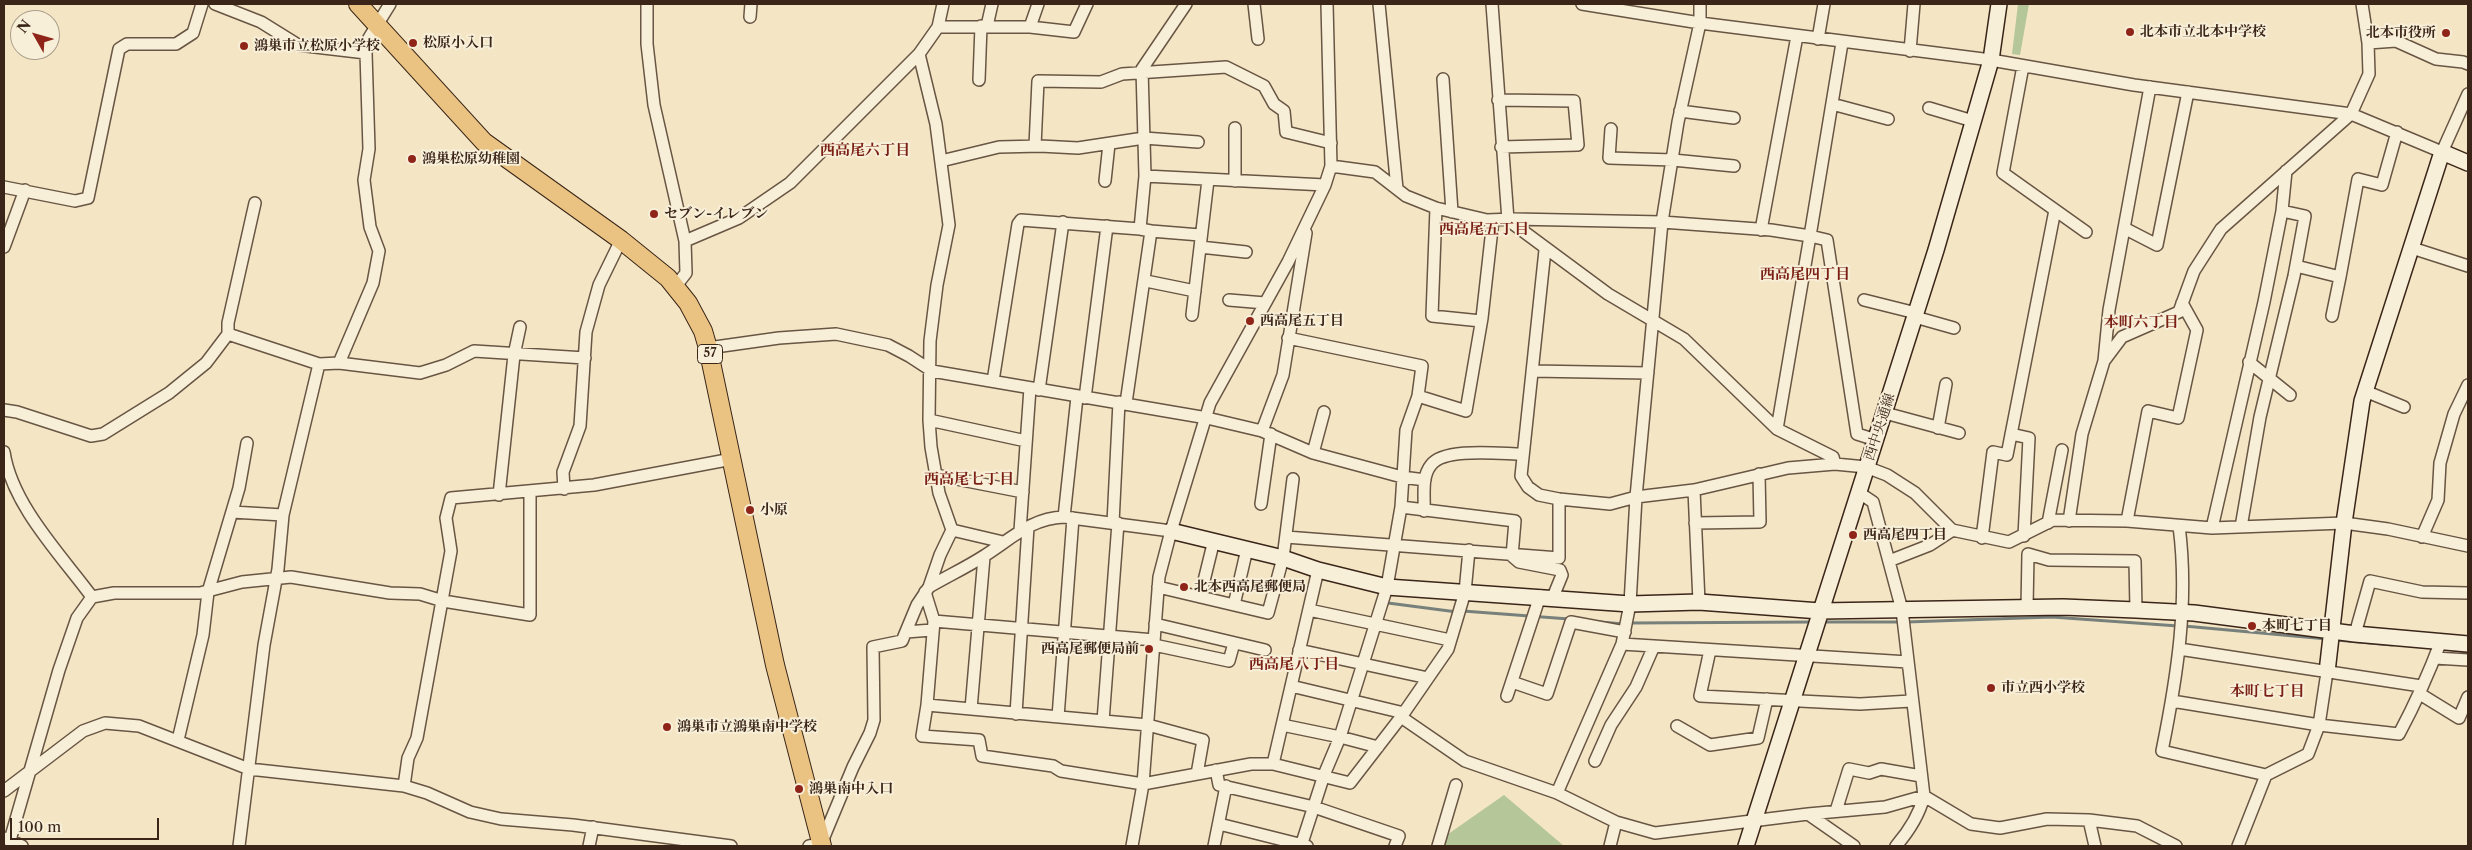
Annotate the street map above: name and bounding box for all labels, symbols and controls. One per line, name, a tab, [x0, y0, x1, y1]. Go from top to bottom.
north arrow	[10, 10, 60, 60]
text: N	[13, 16, 35, 37]
place label: 北本市立北本中学校	[2140, 24, 2266, 40]
place label: 北本市役所	[2366, 25, 2436, 41]
marker: 北本市立北本中学校	[2124, 26, 2136, 38]
marker: 北本市役所	[2440, 27, 2452, 39]
place label: 松原小入口	[423, 35, 493, 51]
marker: 松原小入口	[407, 37, 419, 49]
place label: 鴻巣市立松原小学校	[254, 38, 380, 54]
marker: 鴻巣市立松原小学校	[238, 40, 250, 52]
district label: 西高尾六丁目	[820, 142, 910, 160]
place label: 鴻巣松原幼稚園	[422, 151, 520, 167]
marker: 鴻巣松原幼稚園	[406, 153, 418, 165]
place label: セブン-イレブン	[664, 206, 768, 222]
marker: セブン-イレブン	[648, 208, 660, 220]
district label: 西高尾五丁目	[1439, 221, 1529, 239]
district label: 西高尾四丁目	[1760, 266, 1850, 284]
place label: 西高尾五丁目	[1260, 313, 1344, 329]
district label: 本町六丁目	[2104, 314, 2178, 332]
marker: 西高尾五丁目	[1244, 315, 1256, 327]
road number: 57	[698, 344, 722, 364]
street label: 西中央通線	[1861, 391, 1899, 463]
district label: 西高尾七丁目	[924, 471, 1014, 489]
place label: 小原	[760, 502, 788, 518]
marker: 小原	[744, 504, 756, 516]
place label: 西高尾四丁目	[1863, 527, 1947, 543]
marker: 西高尾四丁目	[1847, 529, 1859, 541]
place label: 北本西高尾郵便局	[1194, 579, 1306, 595]
marker: 北本西高尾郵便局	[1178, 581, 1190, 593]
place label: 本町七丁目	[2262, 618, 2332, 634]
marker: 本町七丁目	[2246, 620, 2258, 632]
place label: 西高尾郵便局前	[1041, 641, 1139, 657]
marker: 西高尾郵便局前	[1143, 643, 1155, 655]
district label: 西高尾八丁目	[1249, 656, 1339, 674]
place label: 市立西小学校	[2001, 680, 2085, 696]
marker: 市立西小学校	[1985, 682, 1997, 694]
district label: 本町七丁目	[2230, 683, 2304, 701]
place label: 鴻巣市立鴻巣南中学校	[677, 719, 817, 735]
marker: 鴻巣市立鴻巣南中学校	[661, 721, 673, 733]
place label: 鴻巣南中入口	[809, 781, 893, 797]
marker: 鴻巣南中入口	[793, 783, 805, 795]
scale bar	[12, 808, 161, 840]
text: 100 m	[18, 817, 61, 836]

